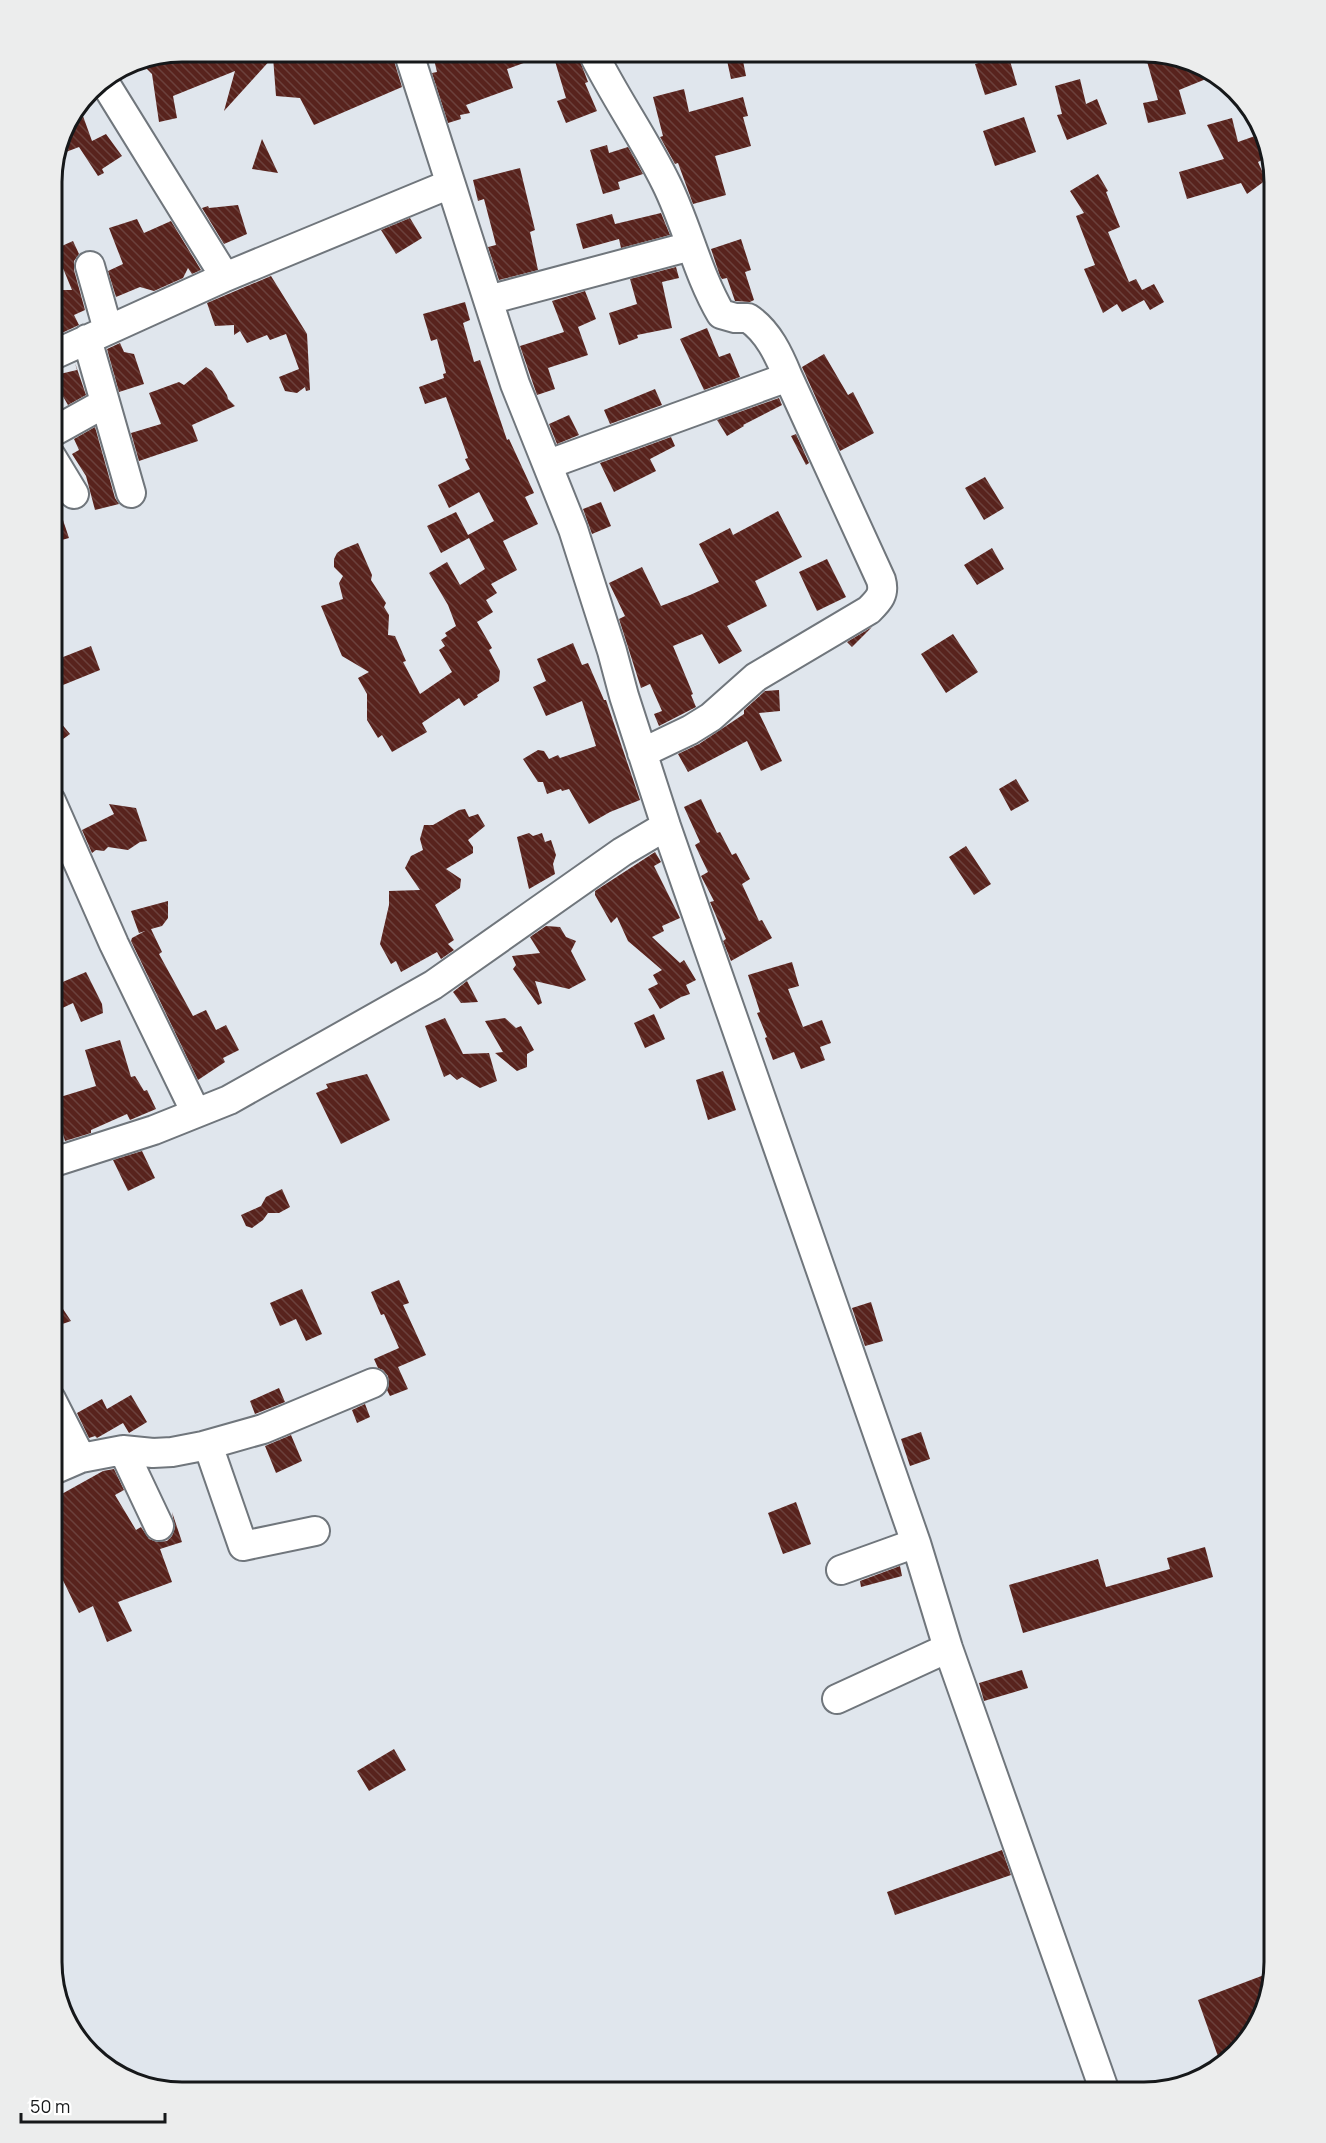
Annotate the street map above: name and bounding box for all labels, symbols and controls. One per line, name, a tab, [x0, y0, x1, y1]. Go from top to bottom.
scale bar	[21, 2086, 165, 2124]
text: 50 m	[30, 2094, 70, 2118]

